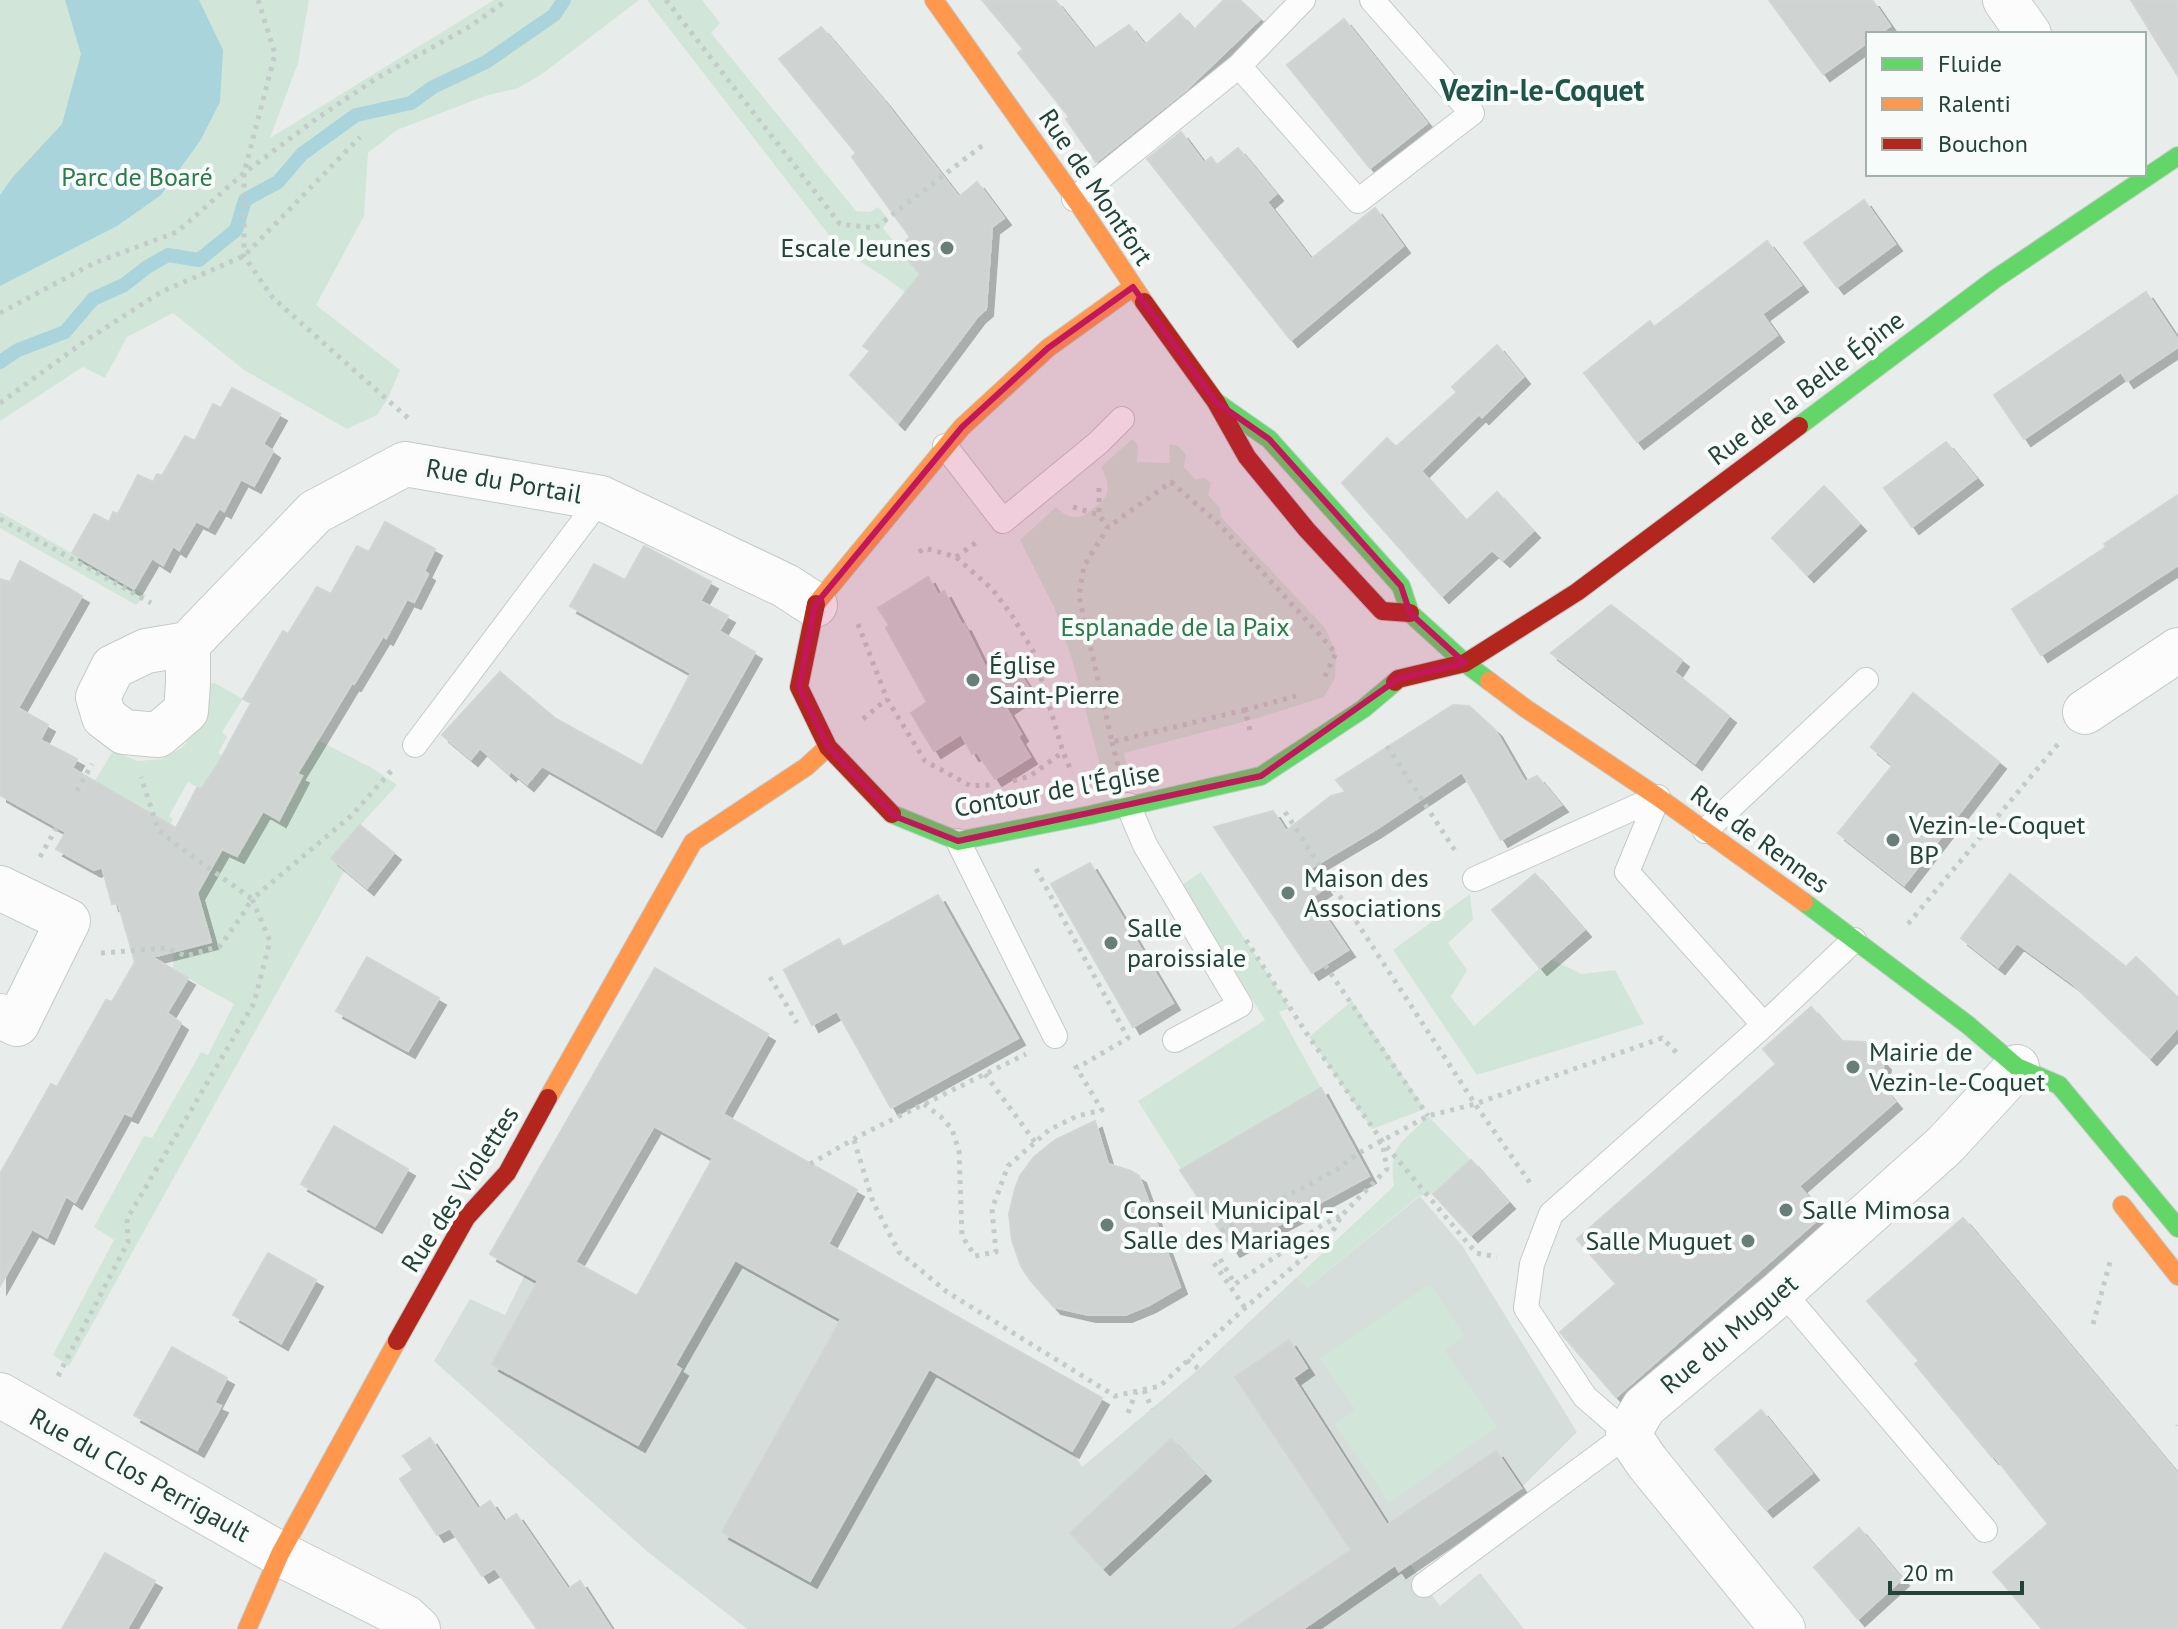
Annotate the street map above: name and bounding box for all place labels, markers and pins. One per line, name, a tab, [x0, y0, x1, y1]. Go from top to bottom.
place label: Escale Jeunes	[781, 231, 931, 264]
marker: Escale Jeunes	[938, 239, 956, 257]
place label: Église Saint-Pierre	[989, 648, 1120, 711]
marker: Église Saint-Pierre	[964, 671, 982, 689]
place label: Vezin-le-Coquet BP	[1908, 808, 2086, 871]
marker: Vezin-le-Coquet BP	[1884, 831, 1902, 849]
place label: Maison des Associations	[1304, 861, 1442, 924]
marker: Maison des Associations	[1279, 884, 1297, 902]
place label: Salle paroissiale	[1127, 911, 1246, 974]
marker: Salle paroissiale	[1102, 934, 1120, 952]
place label: Mairie de Vezin-le-Coquet	[1868, 1035, 2046, 1098]
marker: Mairie de Vezin-le-Coquet	[1844, 1058, 1862, 1076]
place label: Conseil Municipal - Salle des Mariages	[1123, 1193, 1334, 1256]
place label: Salle Mimosa	[1802, 1193, 1950, 1226]
marker: Salle Mimosa	[1777, 1201, 1795, 1219]
marker: Conseil Municipal - Salle des Mariages	[1098, 1216, 1116, 1234]
place label: Salle Muguet	[1585, 1224, 1732, 1257]
marker: Salle Muguet	[1739, 1232, 1757, 1250]

